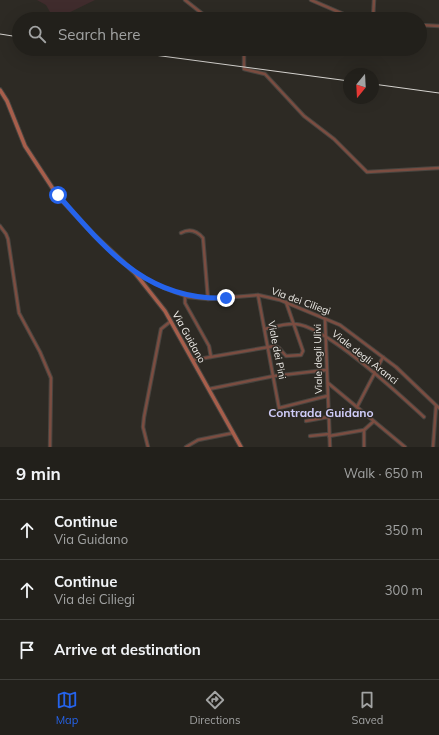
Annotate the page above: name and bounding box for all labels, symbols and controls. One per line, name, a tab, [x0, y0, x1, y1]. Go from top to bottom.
search box	[12, 12, 427, 56]
icon: search	[26, 23, 48, 45]
text: Search here	[58, 25, 140, 44]
north arrow	[343, 68, 379, 104]
route start	[49, 186, 67, 204]
street label: Via dei Ciliegi	[270, 284, 332, 318]
route end	[217, 289, 235, 307]
street label: Via Guidano	[169, 309, 209, 365]
street label: Viale dei Pini	[265, 320, 289, 380]
street label: Viale degli Ulivi	[311, 324, 325, 394]
street label: Viale degli Aranci	[329, 327, 401, 387]
district label: Contrada Guidano	[268, 405, 374, 420]
text: 9 min	[16, 463, 61, 484]
text: Walk · 650 m	[344, 465, 423, 481]
text: Continue	[54, 512, 117, 531]
icon: ahead	[16, 519, 38, 541]
text: 350 m	[385, 522, 423, 538]
text: Via Guidano	[54, 531, 128, 547]
text: Continue	[54, 572, 117, 591]
icon: ahead	[16, 579, 38, 601]
text: 300 m	[385, 582, 423, 598]
text: Via dei Ciliegi	[54, 591, 135, 607]
icon: arrive	[16, 639, 38, 661]
text: Arrive at destination	[54, 640, 201, 659]
tab: Map	[56, 689, 78, 727]
tab: Directions	[190, 689, 240, 727]
tab: Saved	[352, 689, 383, 727]

